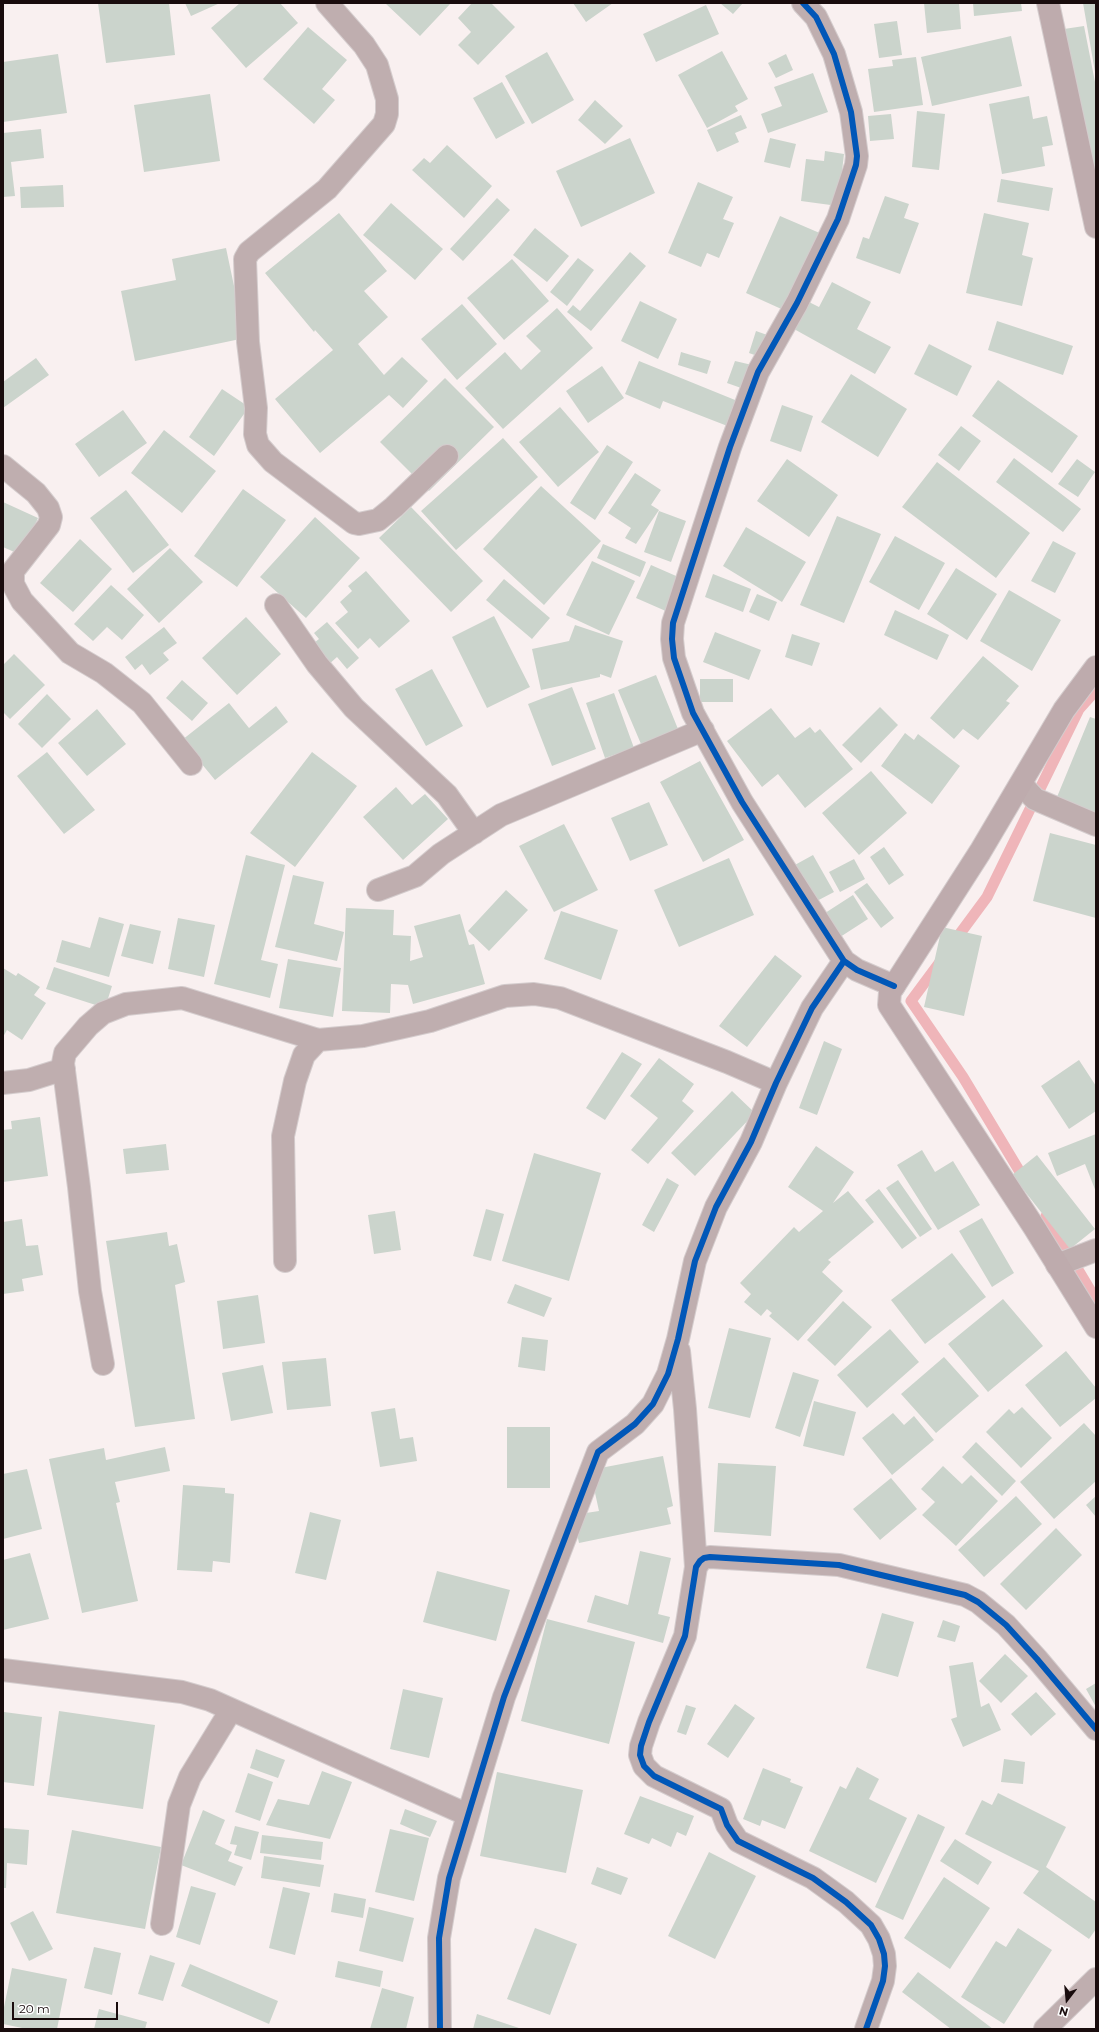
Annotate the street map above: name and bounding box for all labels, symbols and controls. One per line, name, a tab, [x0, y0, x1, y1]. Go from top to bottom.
north arrow	[1047, 1980, 1087, 2020]
scale bar	[14, 1994, 120, 2020]
text: 20 m	[19, 2001, 50, 2016]
text: N	[1057, 2004, 1070, 2019]

